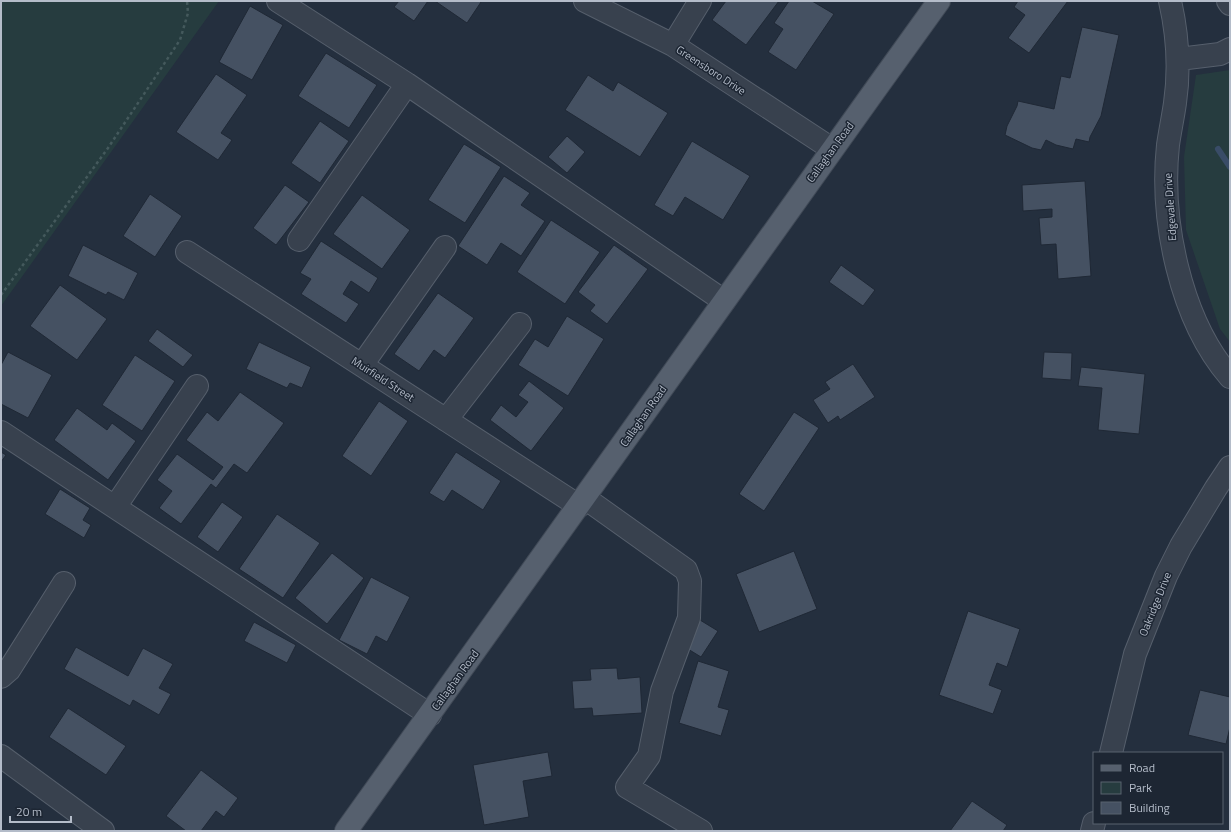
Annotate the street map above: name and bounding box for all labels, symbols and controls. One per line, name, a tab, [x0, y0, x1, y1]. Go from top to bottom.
street label: Greensboro Drive	[673, 41, 749, 99]
street label: Callaghan Road	[803, 118, 858, 186]
street label: Edgevale Drive	[1160, 172, 1180, 242]
street label: Muirfield Street	[348, 353, 418, 405]
street label: Callaghan Road	[616, 382, 670, 450]
street label: Oakridge Drive	[1135, 569, 1175, 638]
street label: Callaghan Road	[428, 646, 483, 714]
legend	[1093, 752, 1223, 824]
text: Road	[1129, 758, 1155, 777]
text: Park	[1129, 778, 1152, 797]
scale bar	[10, 798, 71, 824]
text: Building	[1129, 798, 1170, 817]
text: 20 m	[16, 802, 42, 821]

